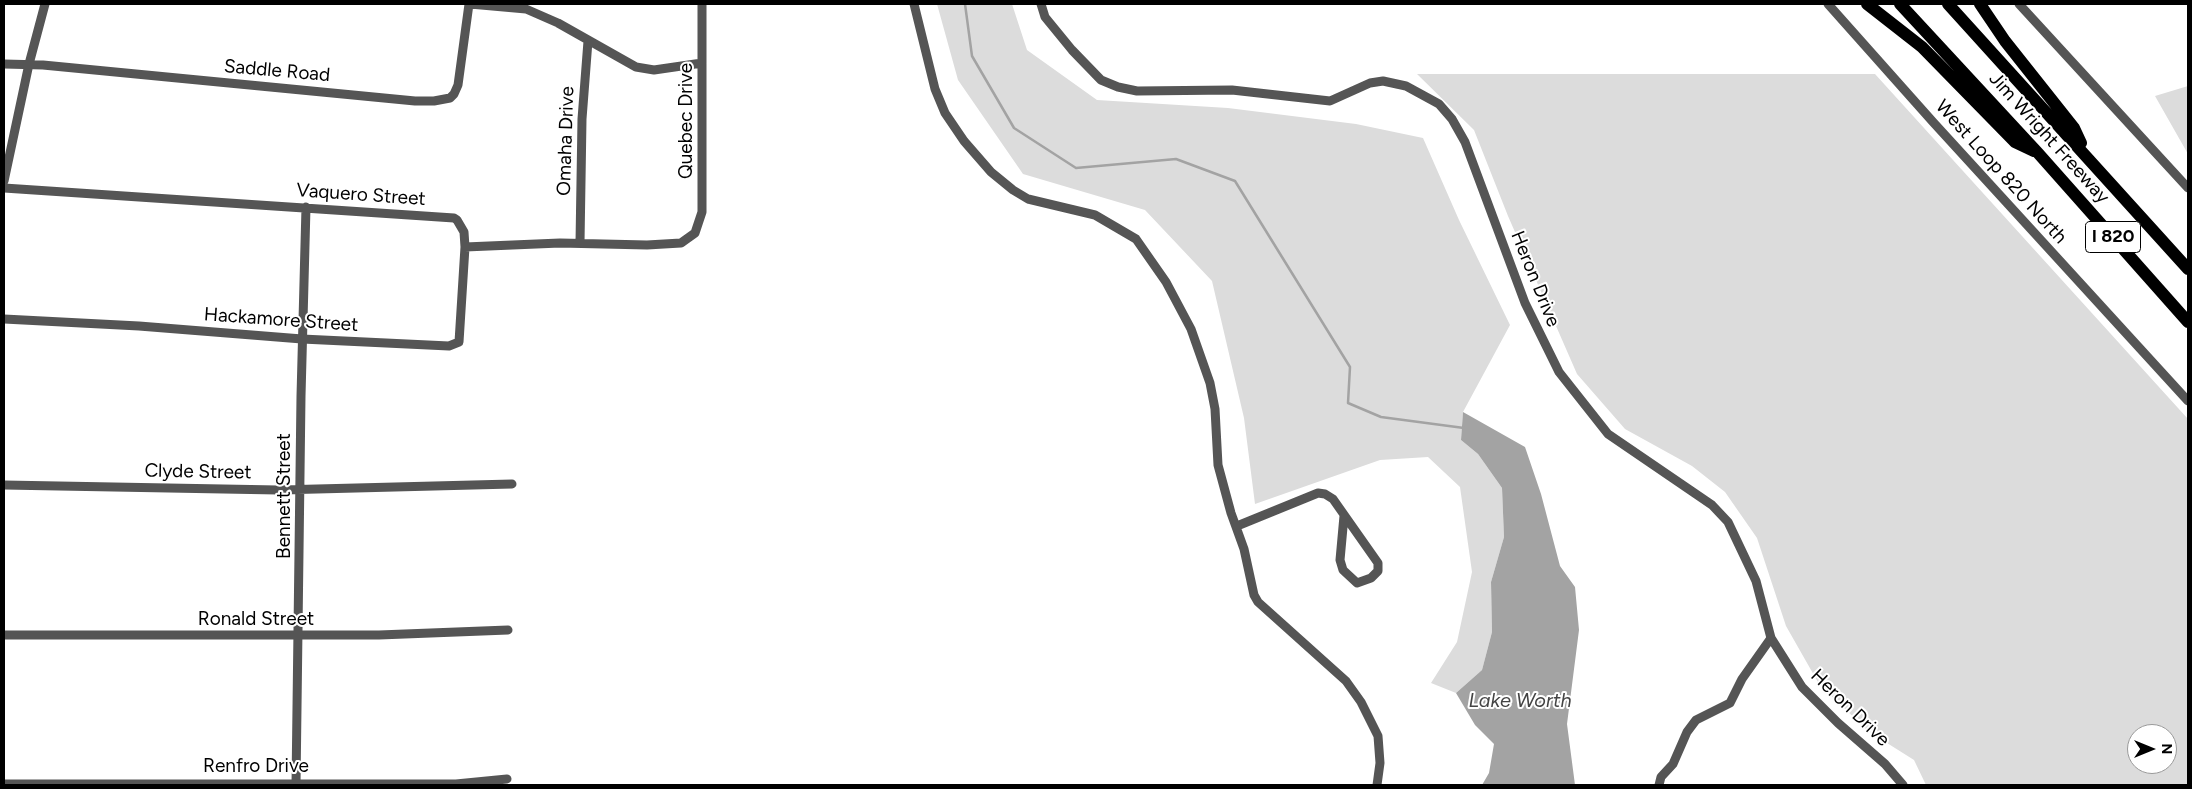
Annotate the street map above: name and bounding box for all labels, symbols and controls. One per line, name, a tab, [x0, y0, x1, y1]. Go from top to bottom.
street label: Saddle Road	[223, 55, 331, 87]
street label: Quebec Drive	[675, 63, 697, 179]
street label: Jim Wright Freeway	[1984, 68, 2114, 208]
street label: Omaha Drive	[553, 86, 579, 196]
street label: West Loop 820 North	[1930, 95, 2072, 249]
street label: Vaquero Street	[296, 179, 426, 211]
road number: I 820	[2086, 222, 2140, 252]
street label: Heron Drive	[1505, 228, 1565, 330]
street label: Hackamore Street	[203, 303, 359, 337]
street label: Bennett Street	[273, 433, 295, 559]
street label: Clyde Street	[144, 460, 252, 484]
street label: Ronald Street	[198, 608, 314, 630]
street label: Heron Drive	[1806, 665, 1894, 751]
water label: Lake Worth	[1468, 689, 1572, 713]
north arrow	[2127, 724, 2177, 774]
text: N	[2158, 744, 2175, 754]
street label: Renfro Drive	[203, 755, 309, 777]

